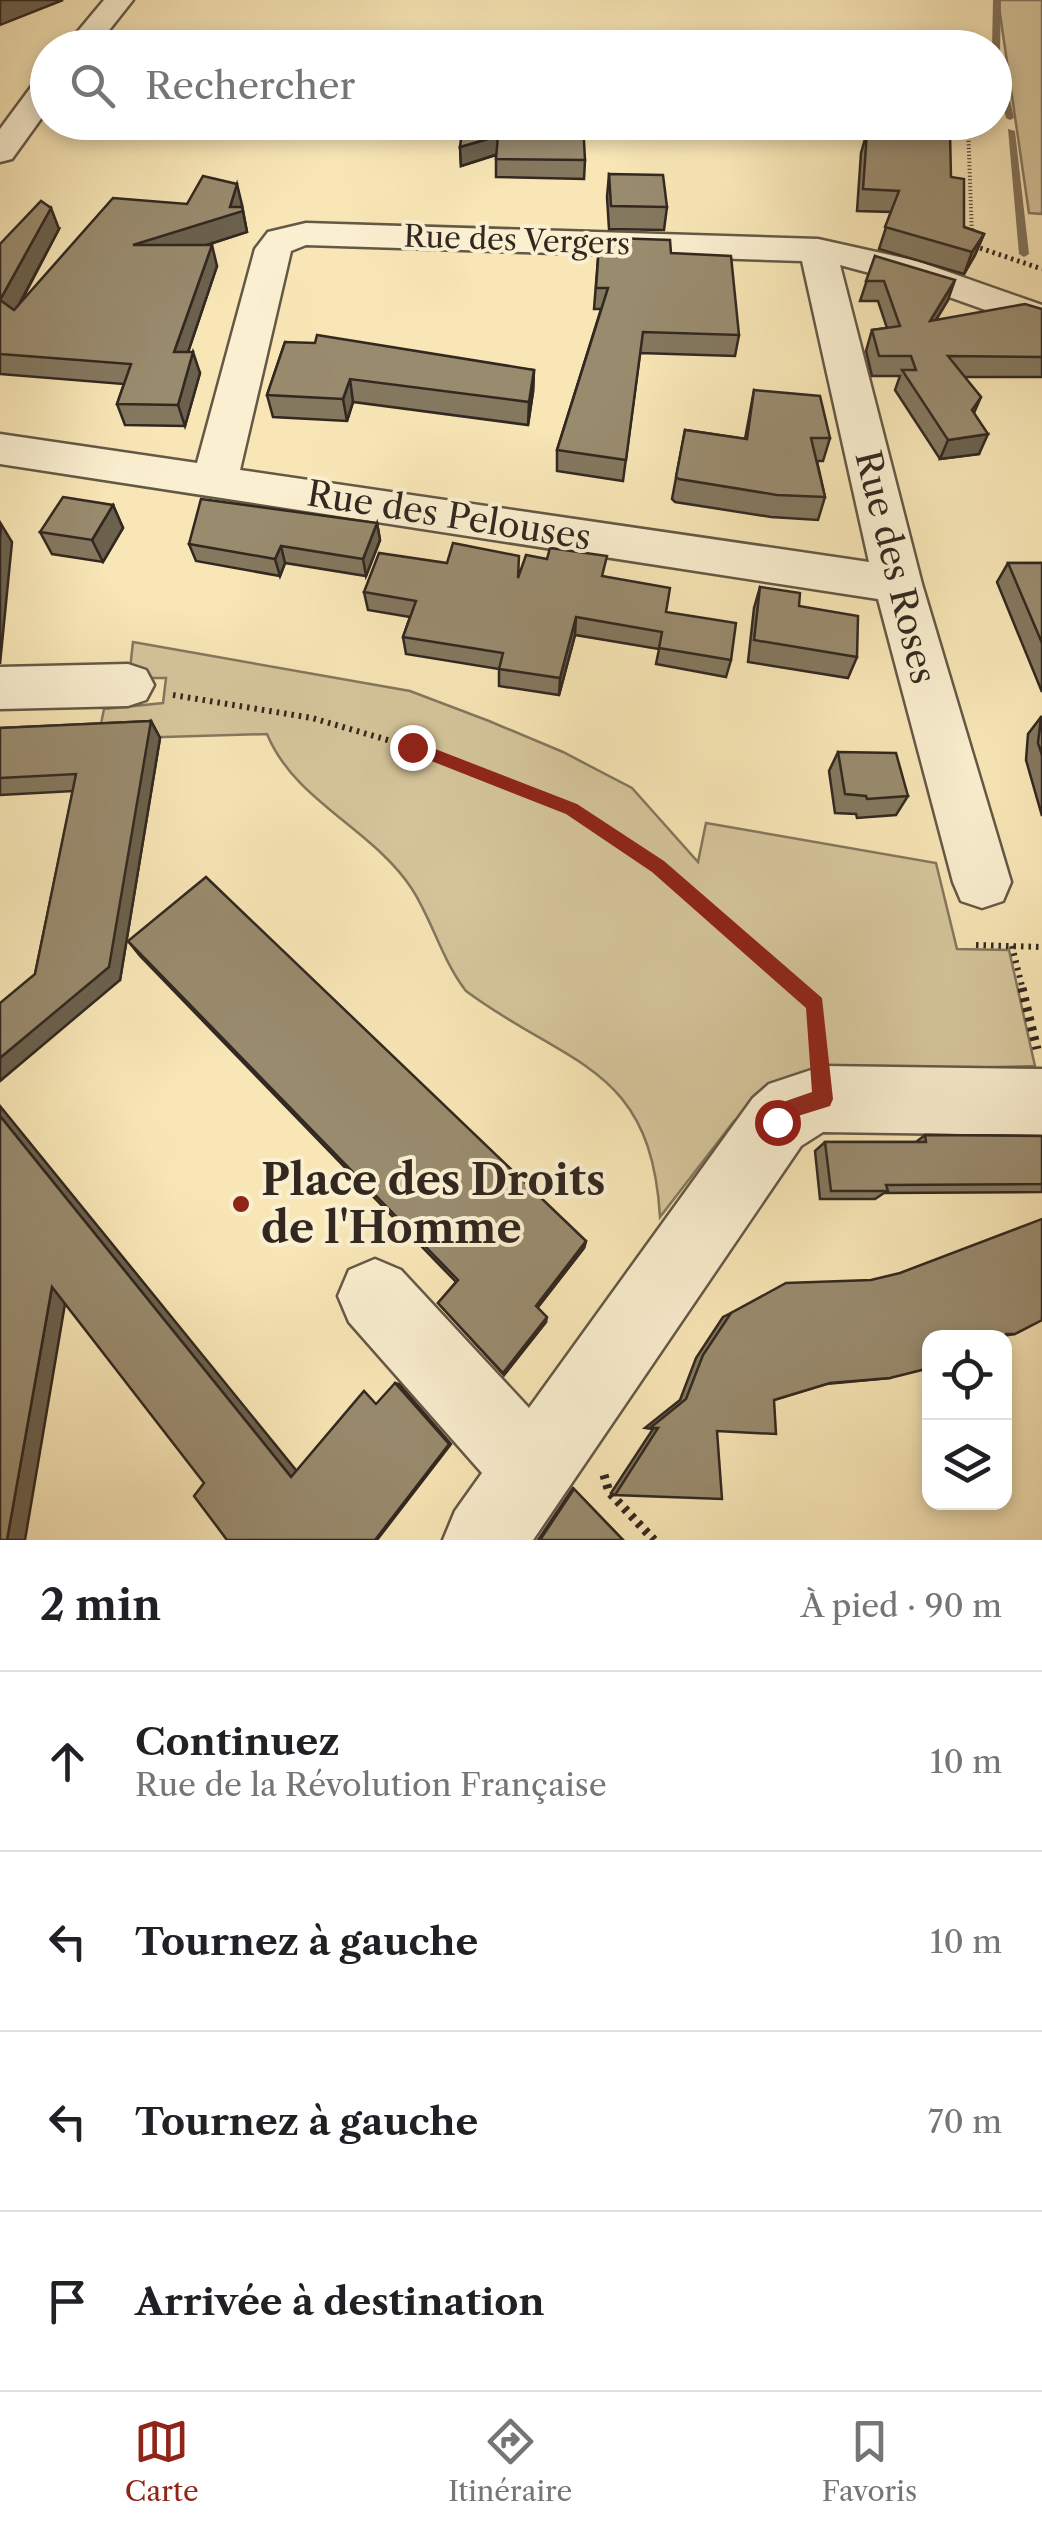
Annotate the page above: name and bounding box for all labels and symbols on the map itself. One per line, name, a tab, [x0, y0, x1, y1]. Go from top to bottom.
street label: Rue des Vergers	[403, 218, 631, 262]
street label: Rue des Roses	[846, 446, 946, 688]
street label: Rue des Pelouses	[304, 471, 594, 559]
route end	[390, 725, 436, 771]
route start	[755, 1100, 801, 1146]
place label: Place des Droits de l'Homme	[261, 1154, 605, 1254]
marker: Place des Droits de l'Homme	[230, 1193, 252, 1215]

